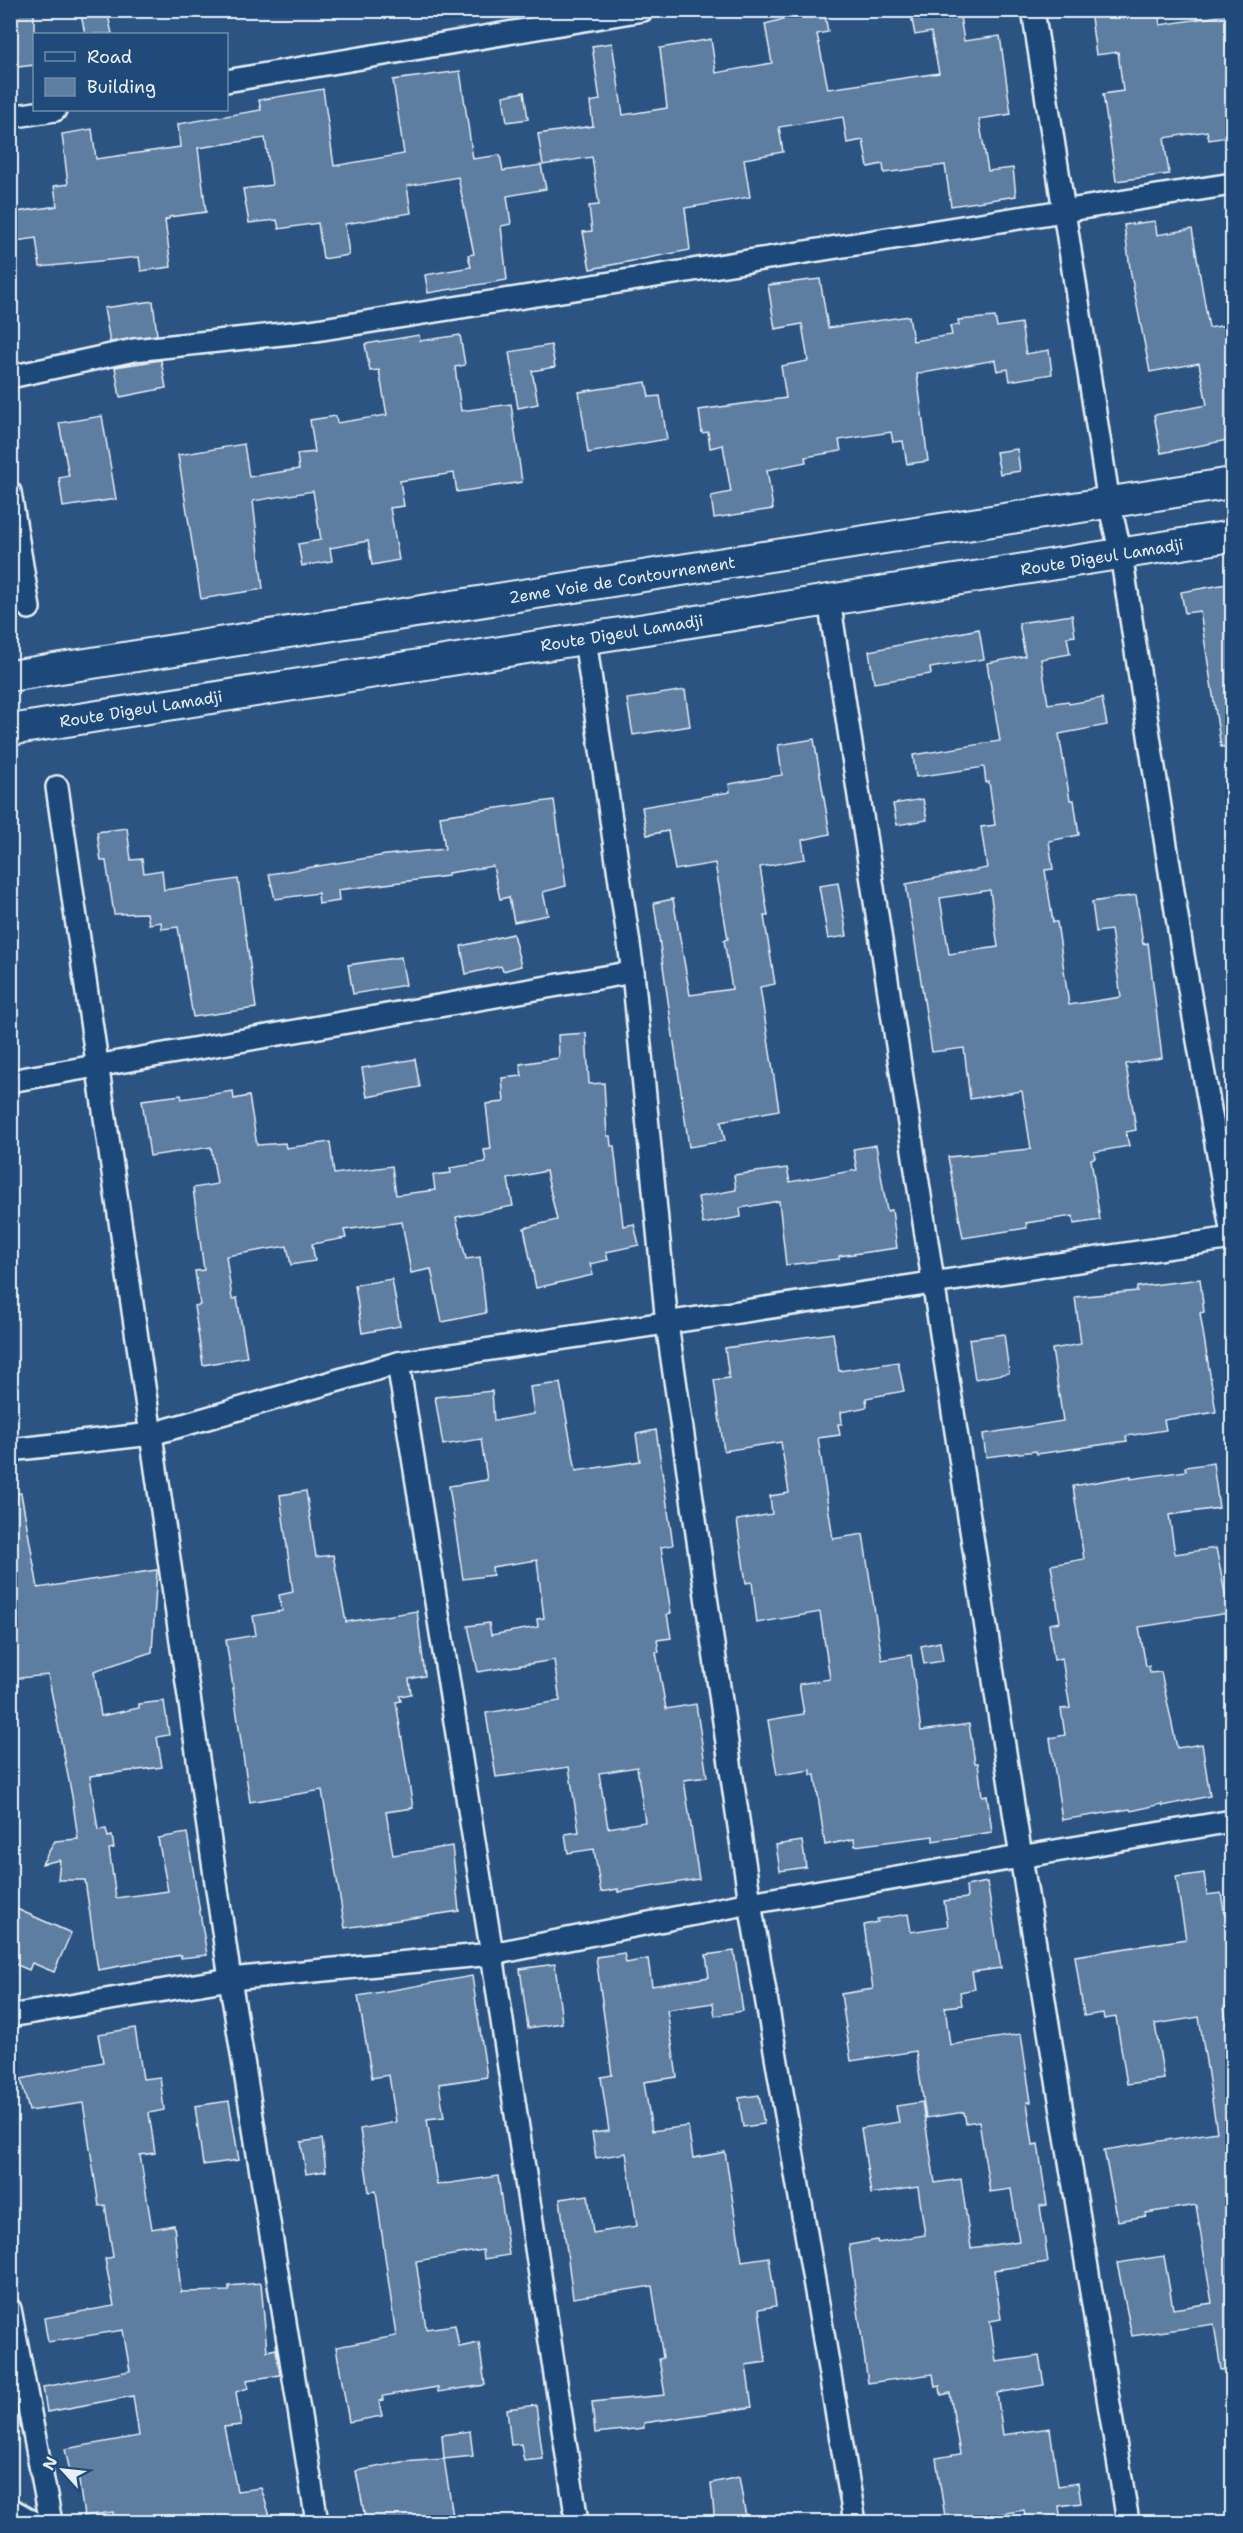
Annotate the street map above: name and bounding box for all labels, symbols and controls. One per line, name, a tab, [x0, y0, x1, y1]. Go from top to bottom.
legend	[33, 33, 228, 111]
text: Road	[87, 45, 132, 69]
text: Building	[87, 75, 156, 99]
street label: Route Digeul Lamadji	[1019, 534, 1185, 580]
street label: 2eme Voie de Contournement	[507, 552, 737, 608]
street label: Route Digeul Lamadji	[539, 610, 705, 656]
street label: Route Digeul Lamadji	[58, 686, 224, 732]
north arrow	[33, 2440, 93, 2500]
text: N	[38, 2453, 62, 2474]

